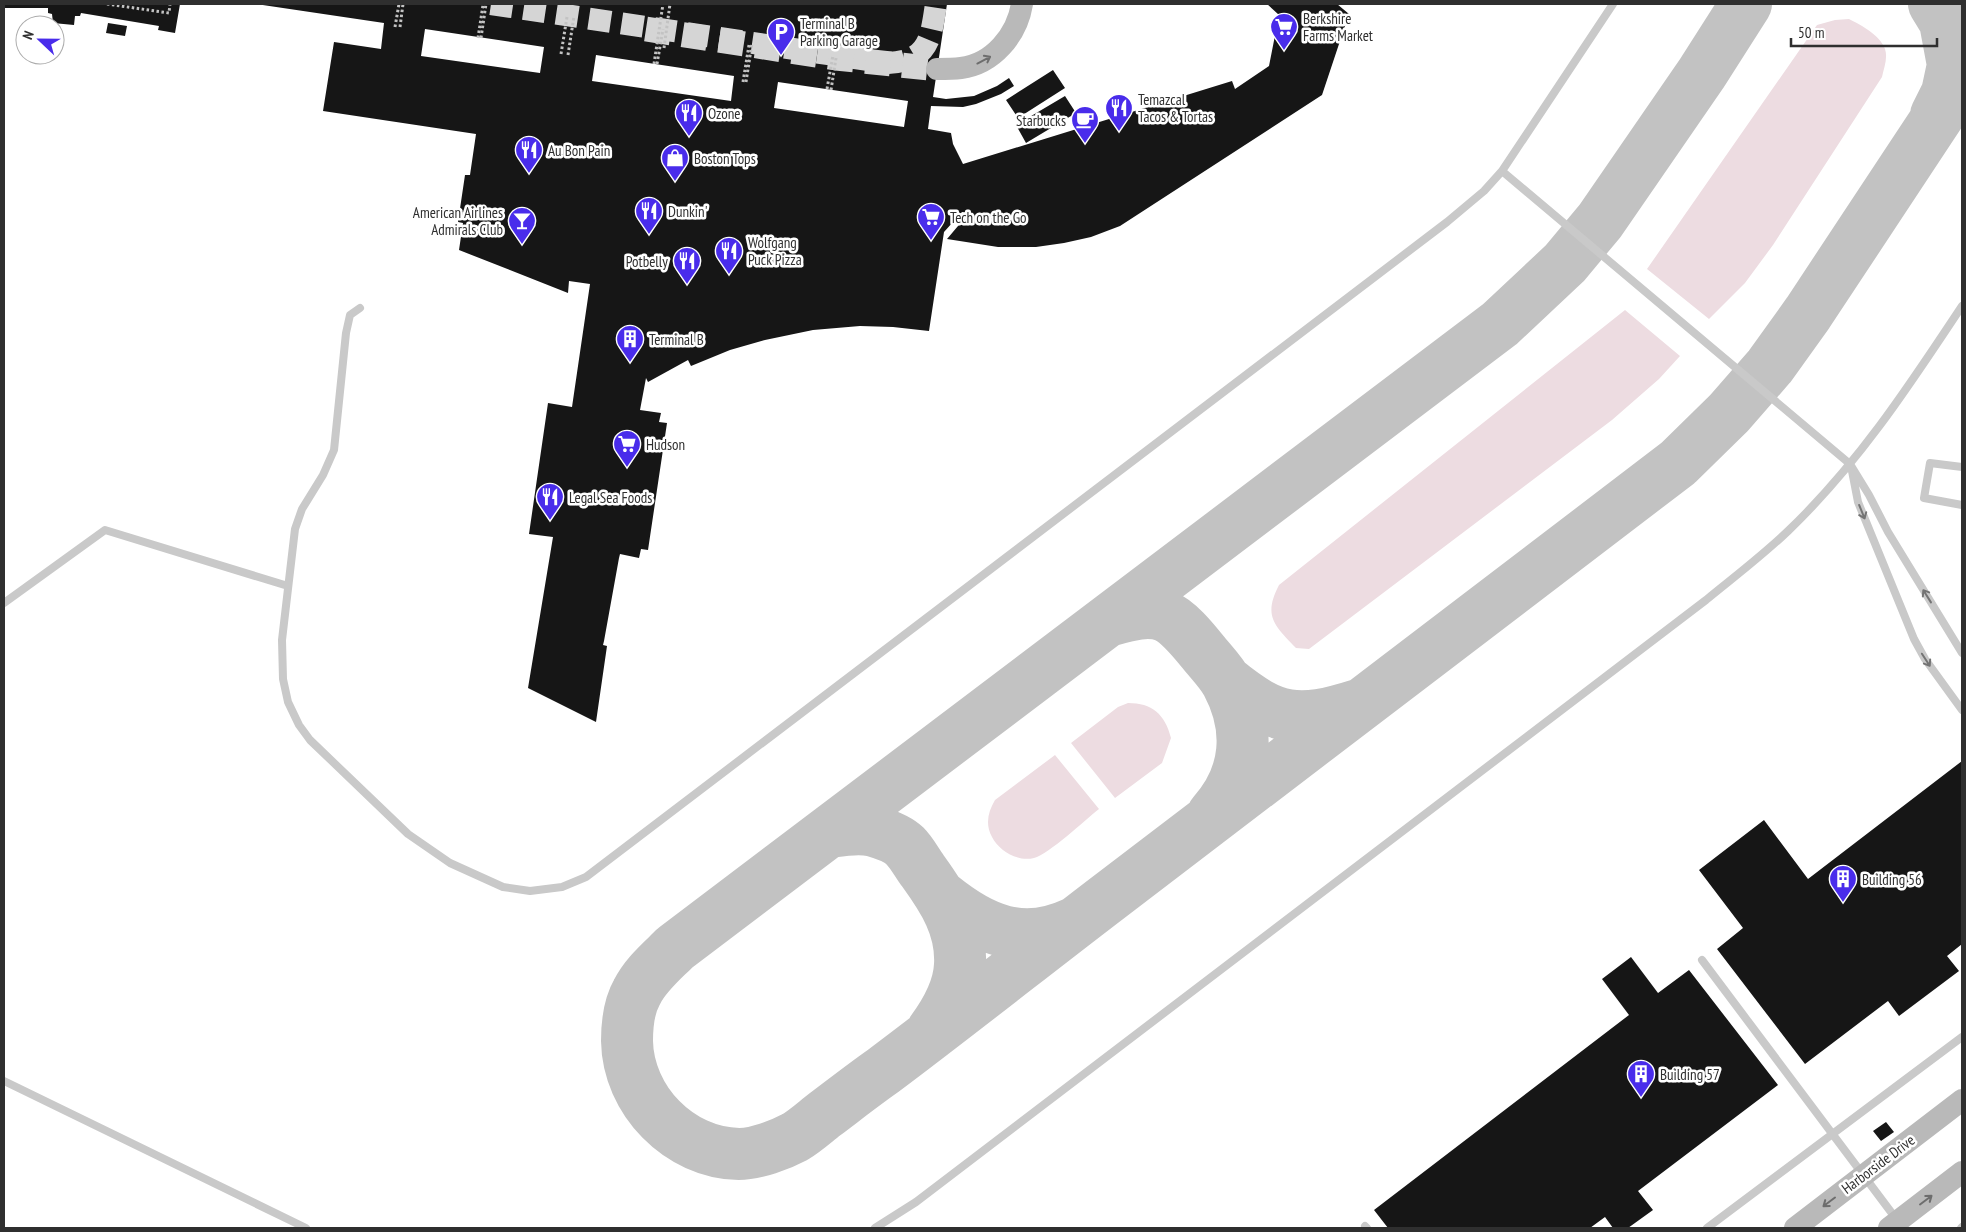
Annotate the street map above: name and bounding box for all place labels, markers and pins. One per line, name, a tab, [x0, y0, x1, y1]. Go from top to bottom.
place label: Berkshire Farms Market	[1303, 9, 1373, 45]
supermarket icon: Berkshire Farms Market	[1269, 12, 1299, 51]
place label: Terminal B Parking Garage	[800, 14, 878, 50]
parking icon: Terminal B Parking Garage	[766, 17, 796, 56]
place label: Temazcal Tacos & Tortas	[1138, 90, 1213, 126]
restaurant icon: Temazcal Tacos & Tortas	[1104, 93, 1134, 132]
restaurant icon: Ozone	[674, 98, 704, 137]
place label: Ozone	[708, 104, 740, 123]
cafe icon: Starbucks	[1070, 105, 1100, 144]
place label: Starbucks	[1016, 111, 1066, 130]
restaurant icon: Au Bon Pain	[514, 135, 544, 174]
place label: Au Bon Pain	[548, 141, 610, 160]
shop icon: Boston Tops	[660, 143, 690, 182]
place label: Boston Tops	[694, 149, 756, 168]
restaurant icon: Dunkin'	[634, 196, 664, 235]
place label: Dunkin'	[668, 202, 708, 221]
supermarket icon: Tech on the Go	[916, 202, 946, 241]
place label: American Airlines Admirals Club	[413, 203, 503, 239]
bar icon: American Airlines Admirals Club	[507, 206, 537, 245]
place label: Tech on the Go	[950, 208, 1027, 227]
place label: Wolfgang Puck Pizza	[748, 233, 802, 269]
restaurant icon: Wolfgang Puck Pizza	[714, 236, 744, 275]
restaurant icon: Potbelly	[672, 246, 702, 285]
place label: Potbelly	[626, 252, 668, 271]
building icon: Terminal B	[615, 324, 645, 363]
place label: Terminal B	[649, 330, 704, 349]
supermarket icon: Hudson	[612, 429, 642, 468]
place label: Hudson	[646, 435, 685, 454]
restaurant icon: Legal Sea Foods	[535, 482, 565, 521]
place label: Legal Sea Foods	[569, 488, 652, 507]
building icon: Building 56	[1828, 864, 1858, 903]
place label: Building 56	[1862, 870, 1922, 889]
building icon: Building 57	[1626, 1059, 1656, 1098]
place label: Building 57	[1660, 1065, 1720, 1084]

